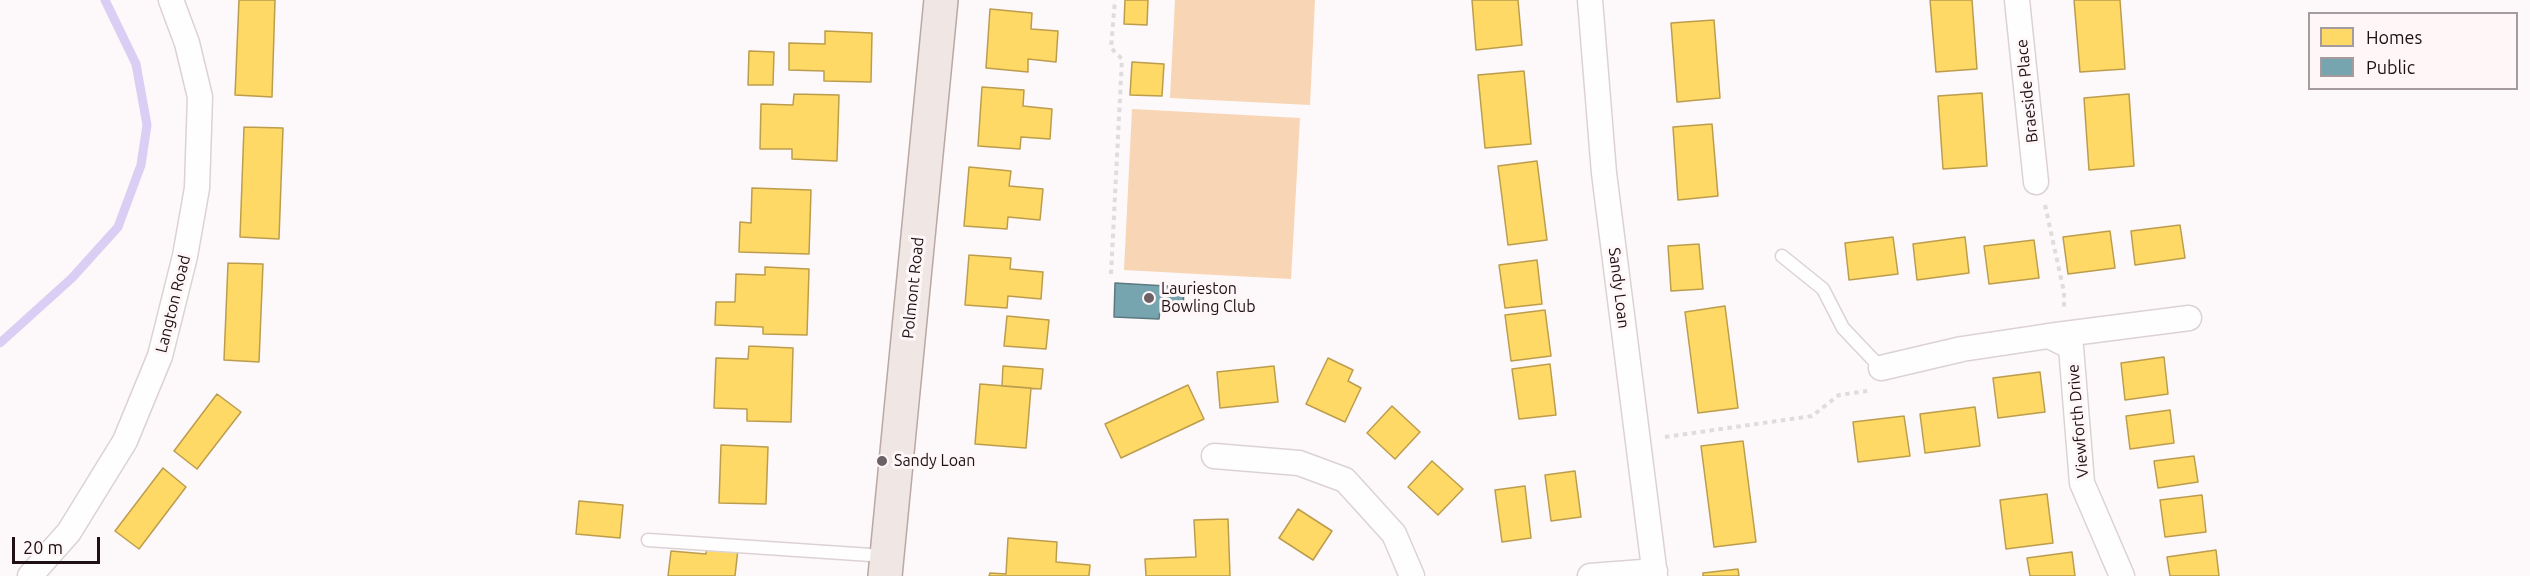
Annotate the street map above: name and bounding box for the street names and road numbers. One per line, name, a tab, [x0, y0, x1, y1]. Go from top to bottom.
street label: Braeside Place	[2012, 38, 2042, 144]
street label: Polmont Road	[898, 236, 928, 340]
street label: Sandy Loan	[1605, 246, 1633, 330]
street label: Langton Road	[152, 253, 194, 355]
street label: Viewforth Drive	[2063, 363, 2093, 479]

